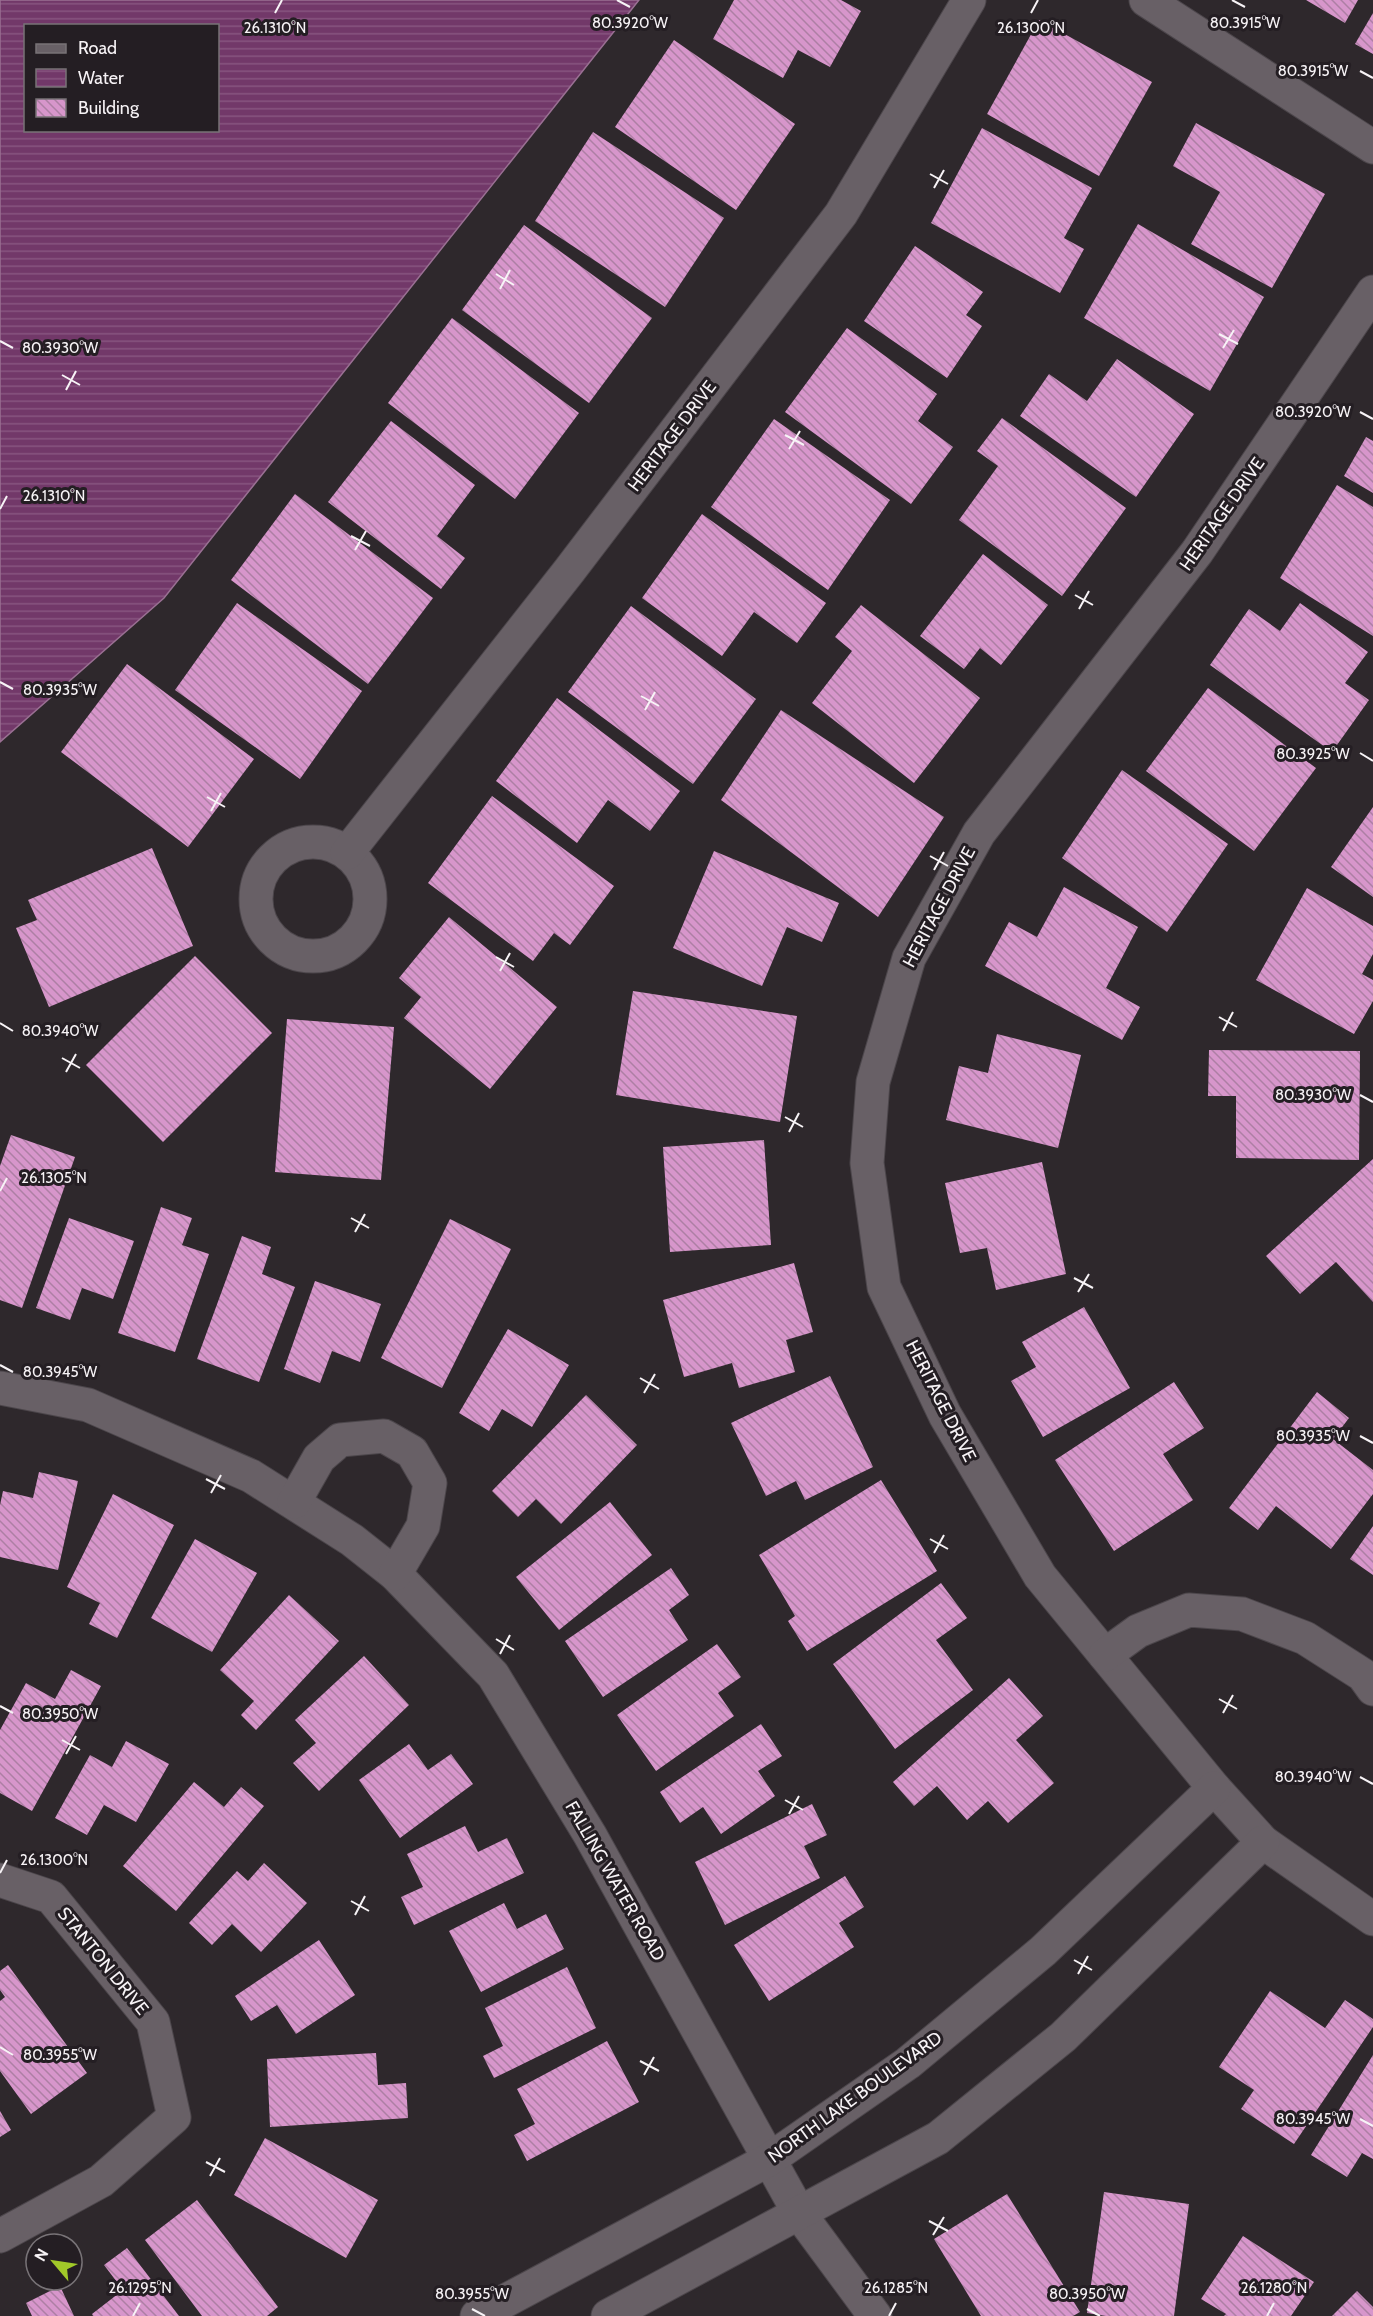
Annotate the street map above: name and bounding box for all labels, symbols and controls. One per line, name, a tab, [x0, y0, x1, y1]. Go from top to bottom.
text: 80.3920°W	[592, 14, 669, 32]
text: 80.3915°W	[1210, 14, 1281, 32]
text: 26.1310°N	[244, 19, 306, 37]
text: 26.1300°N	[997, 19, 1065, 37]
legend	[24, 24, 219, 132]
text: Road	[78, 37, 117, 59]
text: 80.3915°W	[1278, 62, 1349, 80]
text: Water	[78, 67, 124, 89]
text: Building	[78, 97, 140, 119]
text: 80.3930°W	[22, 339, 99, 357]
street label: HERITAGE DRIVE	[623, 376, 721, 496]
text: 80.3920°W	[1275, 403, 1352, 421]
street label: HERITAGE DRIVE	[1175, 453, 1269, 575]
text: 26.1310°N	[23, 487, 85, 505]
text: 80.3935°W	[23, 681, 98, 699]
text: 80.3925°W	[1276, 745, 1351, 763]
street label: HERITAGE DRIVE	[898, 843, 980, 971]
text: 80.3940°W	[22, 1022, 99, 1040]
text: 80.3930°W	[1275, 1086, 1352, 1104]
text: 26.1305°N	[21, 1169, 87, 1187]
street label: HERITAGE DRIVE	[901, 1337, 981, 1465]
text: 80.3945°W	[23, 1363, 98, 1381]
text: 80.3935°W	[1276, 1427, 1351, 1445]
text: 80.3950°W	[22, 1705, 99, 1723]
text: 80.3940°W	[1275, 1768, 1352, 1786]
street label: FALLING WATER ROAD	[560, 1797, 670, 1965]
text: 26.1300°N	[20, 1851, 88, 1869]
street label: STANTON DRIVE	[53, 1903, 153, 2019]
street label: NORTH LAKE BOULEVARD	[764, 2027, 946, 2167]
text: 80.3955°W	[23, 2046, 98, 2064]
text: 80.3945°W	[1276, 2110, 1351, 2128]
north arrow	[24, 2232, 84, 2292]
text: N	[30, 2245, 52, 2265]
text: 26.1295°N	[108, 2279, 172, 2297]
text: 26.1285°N	[864, 2279, 928, 2297]
text: 26.1280°N	[1241, 2279, 1307, 2297]
text: 80.3955°W	[435, 2285, 510, 2303]
text: 80.3950°W	[1049, 2285, 1126, 2303]

